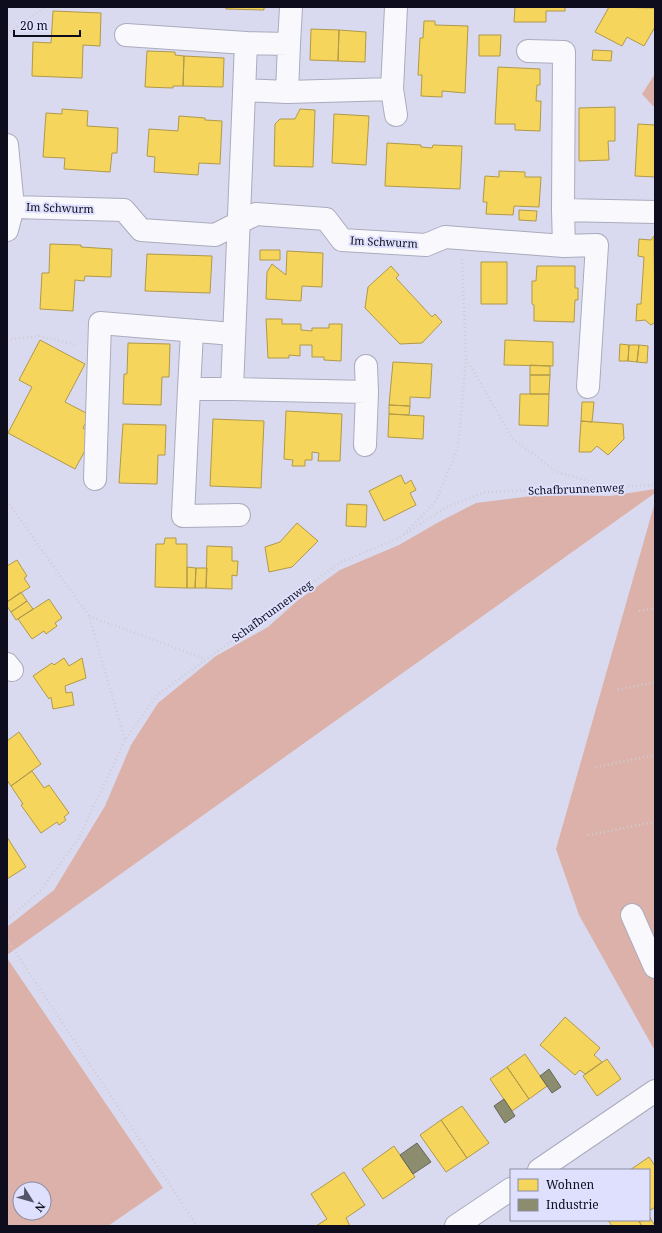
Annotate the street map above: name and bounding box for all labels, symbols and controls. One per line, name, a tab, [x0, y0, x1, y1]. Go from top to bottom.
scale bar	[14, 12, 80, 38]
text: 20 m	[20, 17, 48, 34]
street label: Im Schwurm	[26, 199, 95, 216]
street label: Im Schwurm	[350, 232, 419, 251]
street label: Schafbrunnenweg	[528, 479, 624, 498]
street label: Schafbrunnenweg	[228, 576, 315, 645]
legend	[510, 1169, 650, 1221]
text: Wohnen	[546, 1176, 595, 1193]
north arrow	[12, 1181, 52, 1221]
text: Industrie	[546, 1196, 599, 1213]
text: N	[32, 1199, 49, 1216]

